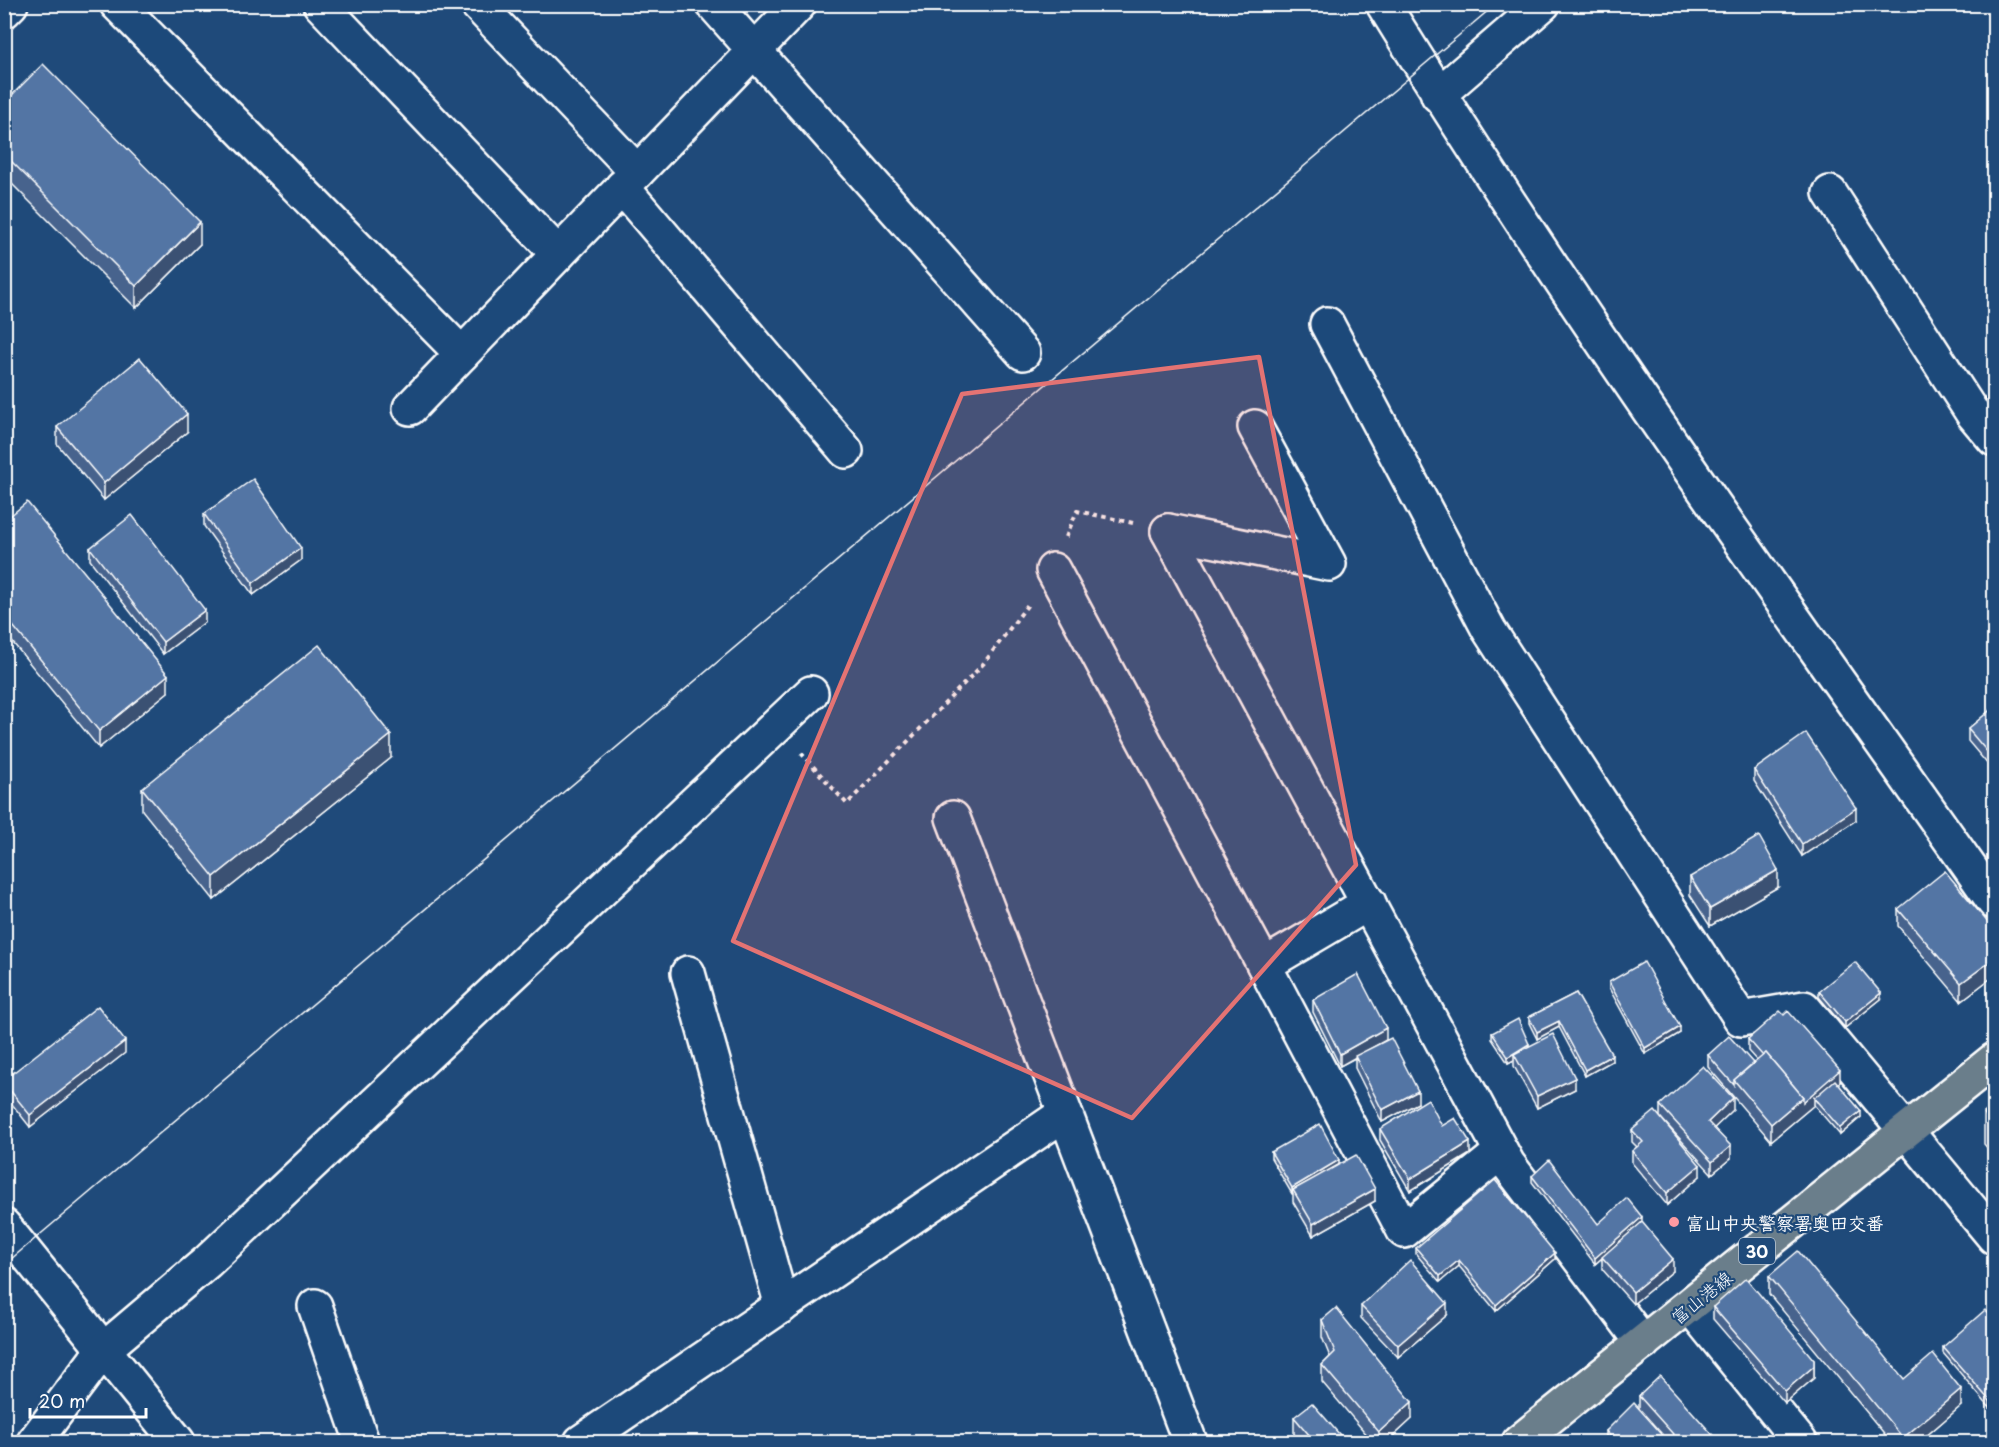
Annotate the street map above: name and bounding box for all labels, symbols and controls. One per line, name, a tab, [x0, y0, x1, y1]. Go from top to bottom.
place label: 富山中央警察署奥田交番	[1686, 1209, 1884, 1236]
marker: 富山中央警察署奥田交番	[1667, 1215, 1681, 1229]
road number: 30	[1739, 1238, 1775, 1264]
street label: 富山港線	[1665, 1264, 1737, 1330]
scale bar	[30, 1381, 146, 1419]
text: 20 m	[39, 1387, 85, 1414]

